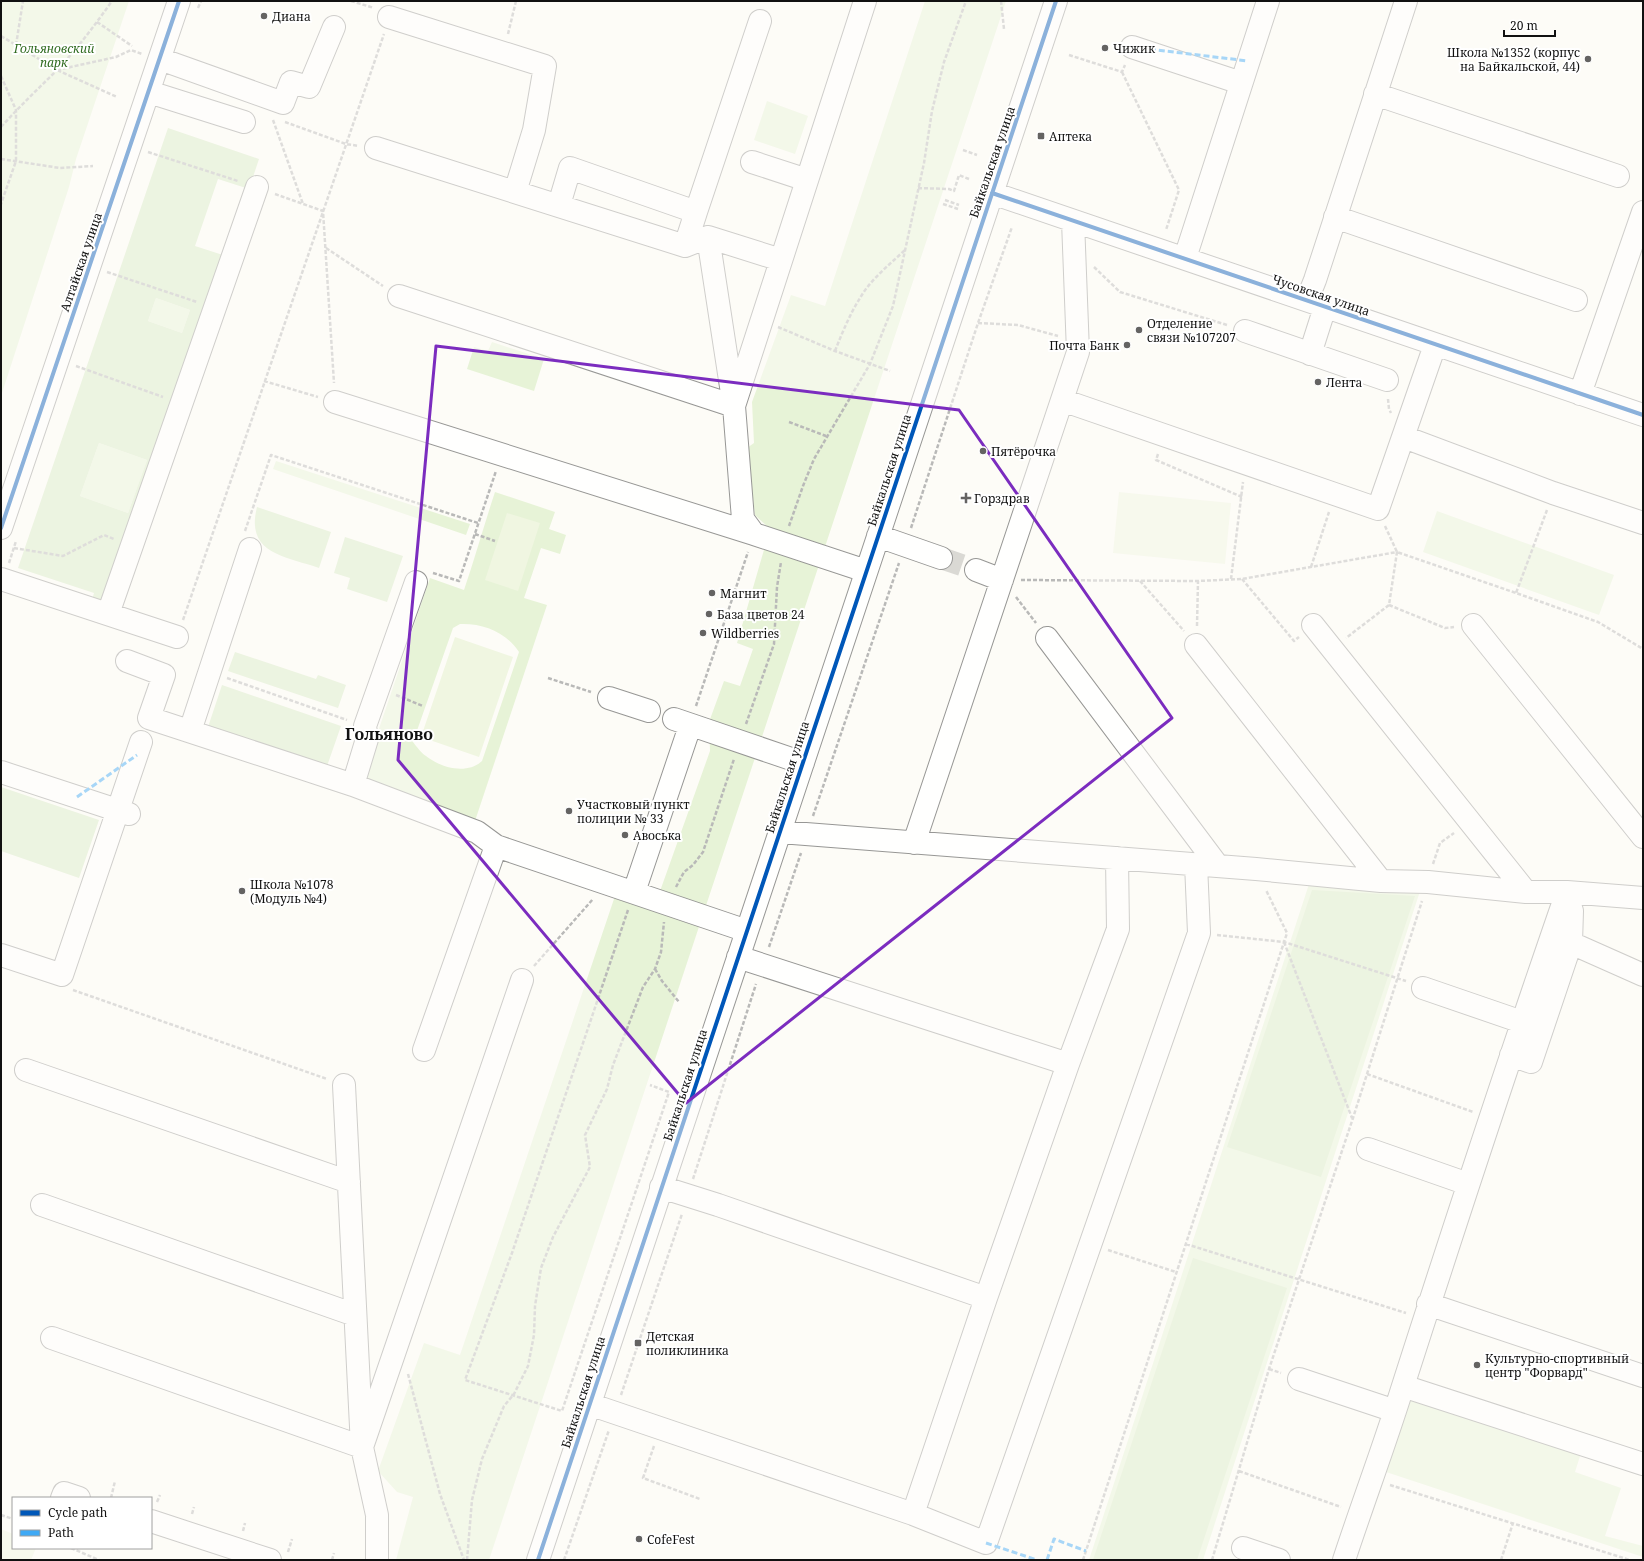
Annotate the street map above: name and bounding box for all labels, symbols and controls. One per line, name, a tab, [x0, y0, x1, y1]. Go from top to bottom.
place label: Диана	[272, 8, 311, 25]
marker: Диана	[259, 11, 269, 21]
scale bar	[1504, 12, 1555, 38]
text: 20 m	[1510, 17, 1538, 34]
park label: Гольяновcкий парк	[13, 40, 94, 71]
place label: Чижик	[1113, 40, 1156, 57]
marker: Чижик	[1100, 43, 1110, 53]
place label: Школа №1352 (корпус на Байкальской, 44)	[1447, 44, 1580, 75]
marker: Школа №1352 (корпус на Байкальской, 44)	[1583, 54, 1593, 64]
street label: Байкальская улица	[965, 104, 1019, 220]
place label: Аптека	[1049, 128, 1092, 145]
marker: Аптека	[1036, 131, 1046, 141]
street label: Алтайская улица	[56, 210, 106, 314]
street label: Чусовская улица	[1270, 270, 1372, 320]
place label: Отделение связи №107207	[1147, 315, 1236, 346]
marker: Отделение связи №107207	[1134, 325, 1144, 335]
place label: Почта Банк	[1049, 337, 1120, 354]
marker: Почта Банк	[1122, 340, 1132, 350]
place label: Лента	[1326, 374, 1363, 391]
marker: Лента	[1313, 377, 1323, 387]
street label: Байкальская улица	[863, 412, 915, 528]
place label: Пятёрочка	[991, 443, 1056, 460]
marker: Пятёрочка	[978, 446, 988, 456]
place label: Горздрав	[974, 490, 1030, 507]
marker: Горздрав	[961, 493, 971, 503]
place label: Магнит	[720, 585, 767, 602]
marker: Магнит	[707, 588, 717, 598]
place label: База цветов 24	[717, 606, 805, 623]
marker: База цветов 24	[704, 609, 714, 619]
place label: Wildberries	[711, 625, 779, 642]
marker: Wildberries	[698, 628, 708, 638]
street label: Байкальская улица	[761, 719, 813, 835]
district label: Гольяново	[345, 723, 433, 745]
place label: Участковый пункт полиции № 33	[577, 796, 690, 827]
marker: Участковый пункт полиции № 33	[564, 806, 574, 816]
place label: Авоська	[633, 827, 681, 844]
marker: Авоська	[620, 830, 630, 840]
place label: Школа №1078 (Модуль №4)	[250, 876, 334, 907]
marker: Школа №1078 (Модуль №4)	[237, 886, 247, 896]
street label: Байкальская улица	[659, 1027, 711, 1143]
place label: Детская поликлиника	[646, 1328, 729, 1359]
street label: Байкальская улица	[557, 1334, 609, 1450]
marker: Детская поликлиника	[633, 1338, 643, 1348]
place label: Культурно-спортивный центр "Форвард"	[1485, 1350, 1629, 1381]
marker: Культурно-спортивный центр "Форвард"	[1472, 1360, 1482, 1370]
legend	[12, 1497, 152, 1549]
text: Cycle path	[48, 1504, 108, 1521]
text: Path	[48, 1524, 74, 1541]
place label: CofeFest	[647, 1531, 695, 1548]
marker: CofeFest	[634, 1534, 644, 1544]

